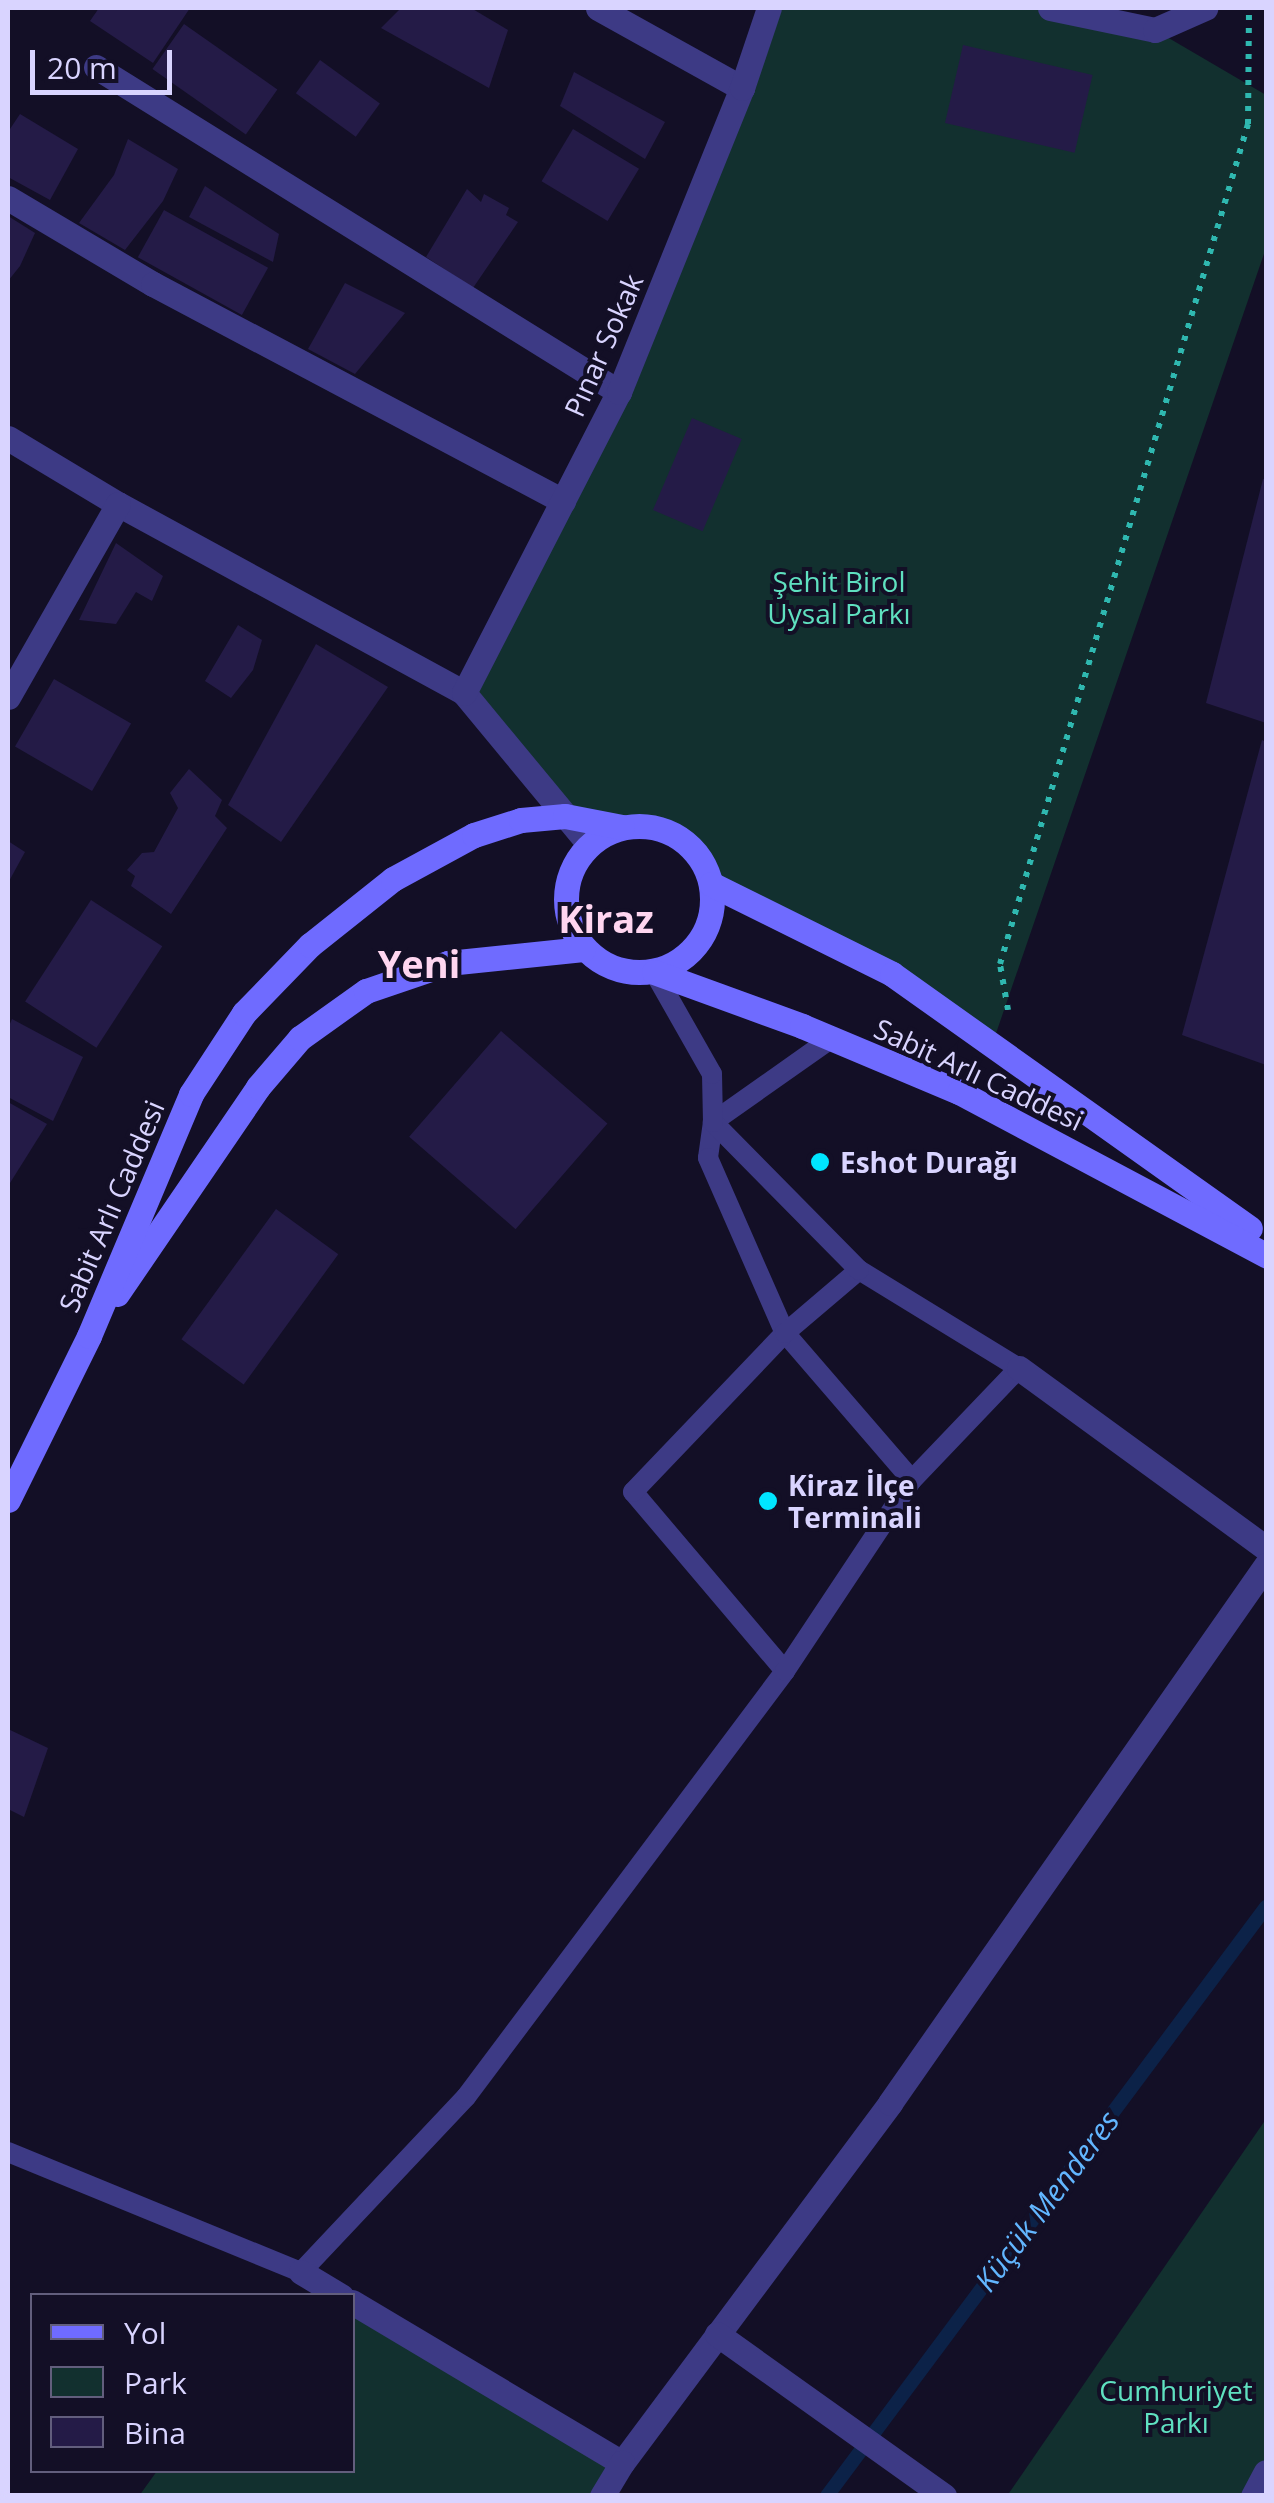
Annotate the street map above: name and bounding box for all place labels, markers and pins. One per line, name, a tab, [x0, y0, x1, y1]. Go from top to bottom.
place label: Eshot Durağı	[840, 1145, 1018, 1179]
marker: Eshot Durağı	[809, 1151, 831, 1173]
place label: Kiraz İlçe Terminali	[788, 1468, 922, 1534]
marker: Kiraz İlçe Terminali	[757, 1490, 779, 1512]

